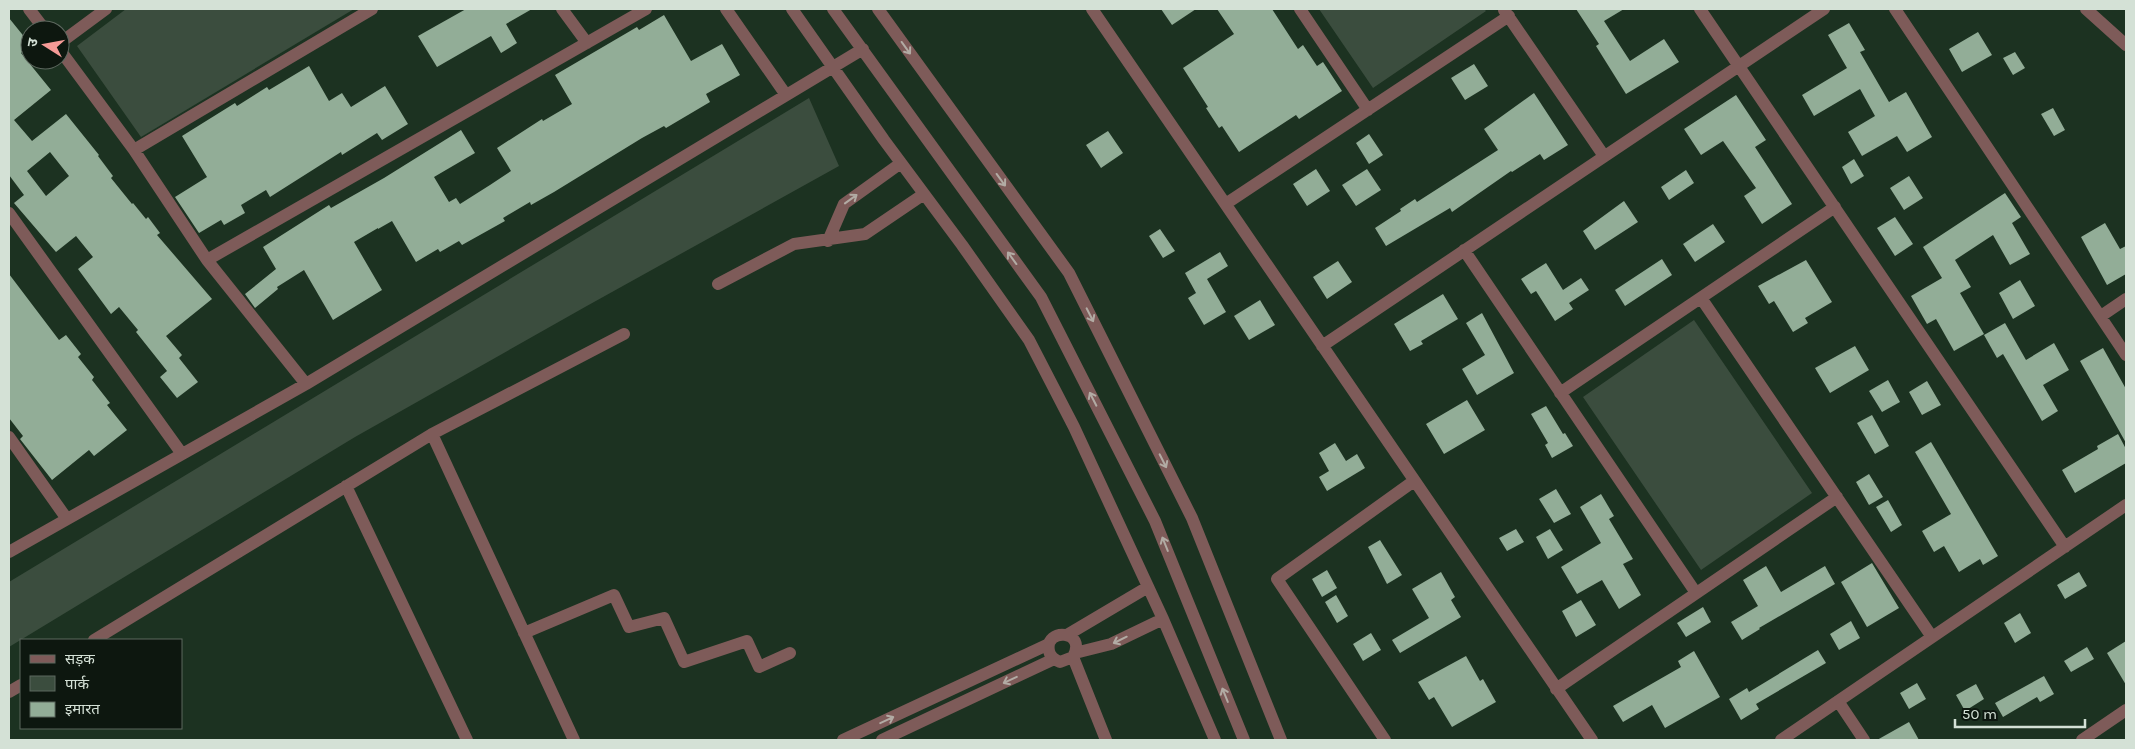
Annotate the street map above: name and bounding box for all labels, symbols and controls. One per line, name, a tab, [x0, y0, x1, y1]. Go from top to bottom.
north arrow	[20, 20, 70, 70]
text: उ	[24, 36, 42, 48]
one-way arrow	[901, 41, 911, 55]
one-way arrow	[996, 173, 1007, 186]
one-way arrow	[844, 194, 858, 204]
one-way arrow	[1007, 251, 1017, 265]
one-way arrow	[1085, 308, 1095, 323]
one-way arrow	[1088, 391, 1098, 406]
one-way arrow	[1159, 453, 1169, 468]
one-way arrow	[1159, 537, 1169, 552]
one-way arrow	[1113, 635, 1128, 645]
legend	[20, 639, 182, 729]
text: सड़क	[65, 650, 95, 668]
text: पार्क	[65, 675, 89, 693]
one-way arrow	[1003, 676, 1018, 685]
one-way arrow	[1220, 688, 1230, 703]
scale bar	[1955, 696, 2085, 728]
text: इमारत	[65, 700, 100, 718]
text: 50 m	[1962, 705, 1997, 723]
one-way arrow	[879, 714, 894, 724]

